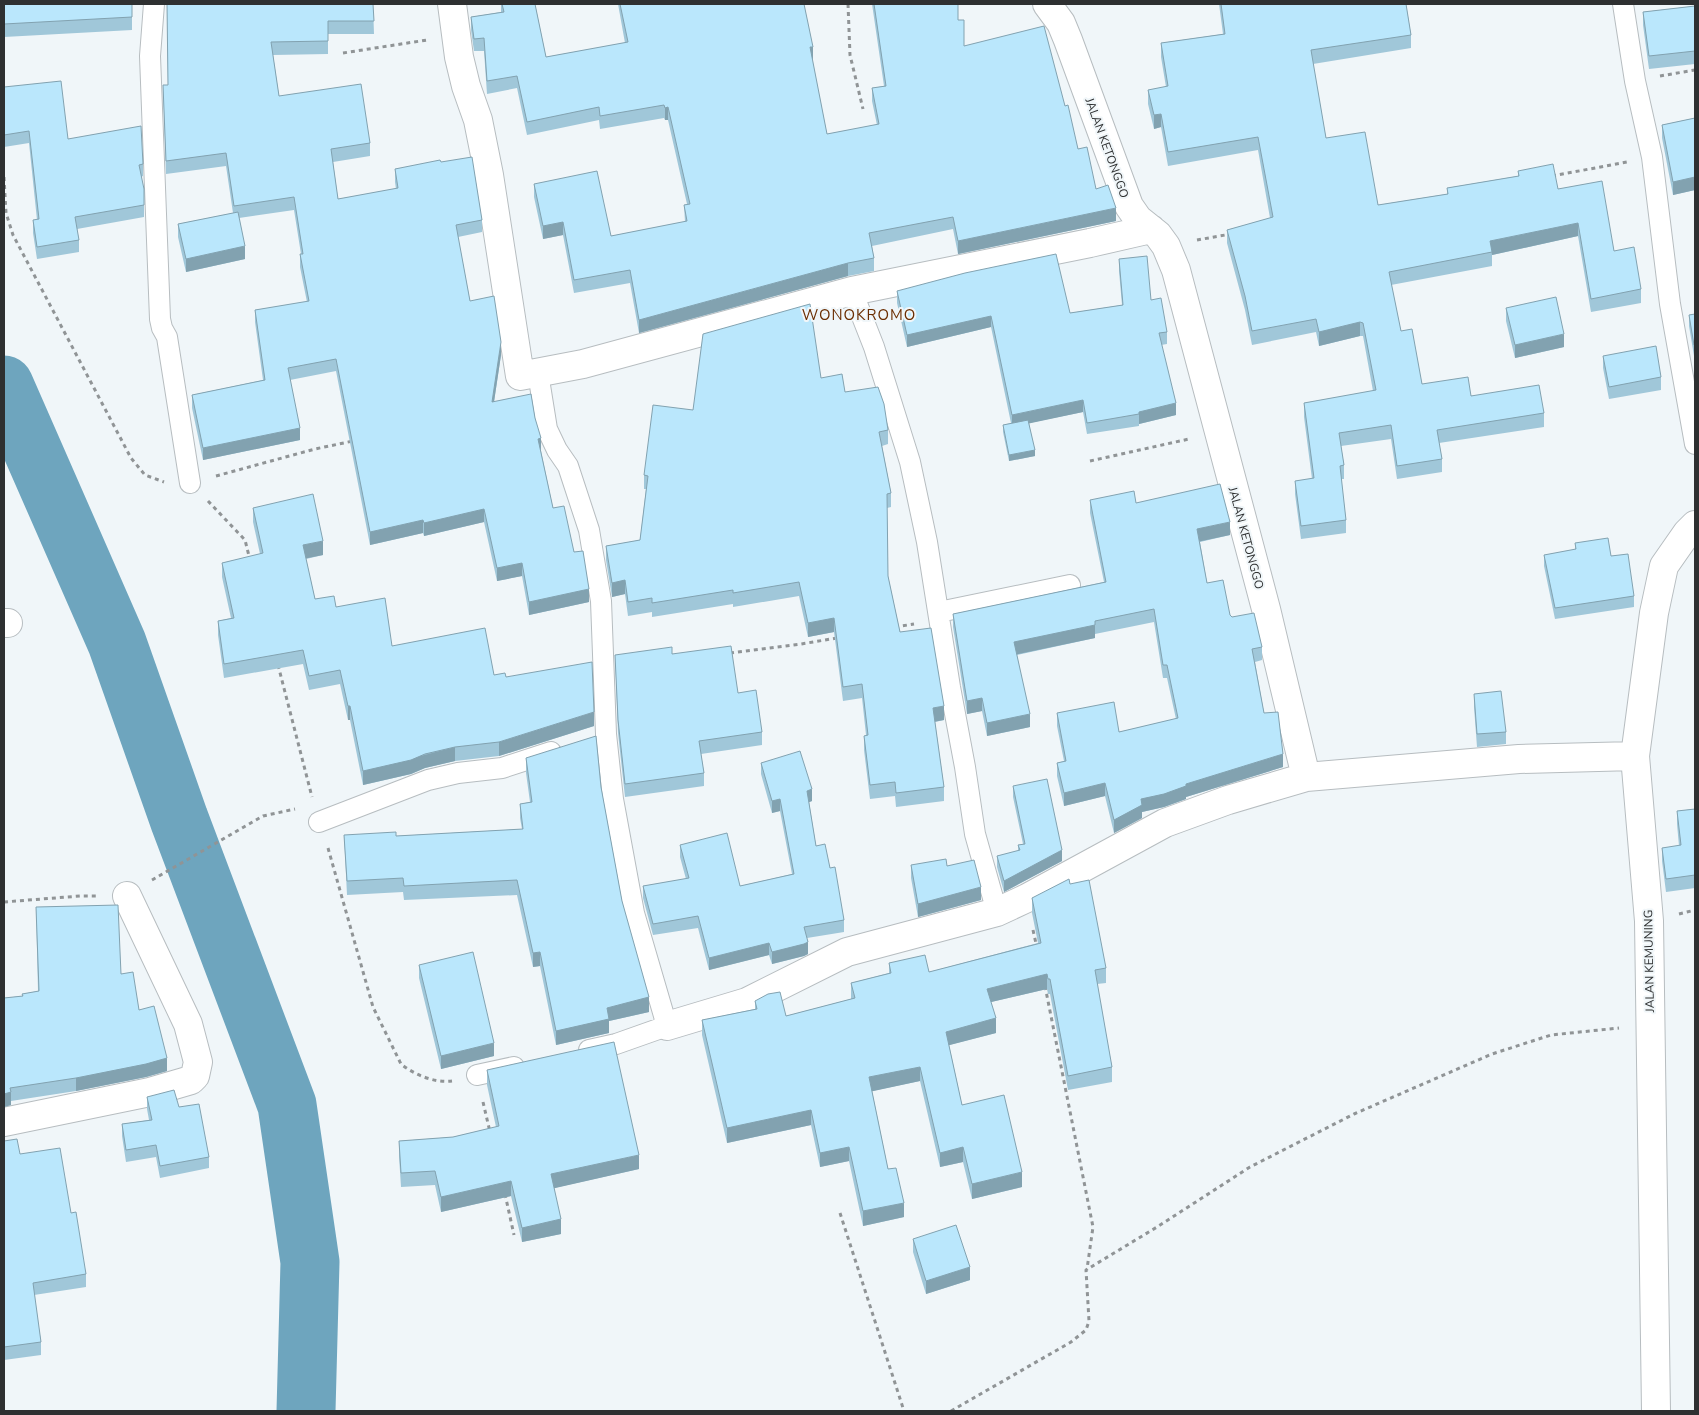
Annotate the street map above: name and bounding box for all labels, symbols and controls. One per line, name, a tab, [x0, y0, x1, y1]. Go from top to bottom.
street label: JALAN KETONGGO	[1081, 95, 1133, 200]
district label: WONOKROMO	[802, 305, 916, 325]
street label: JALAN KETONGGO	[1224, 484, 1267, 591]
street label: JALAN KEMUNING	[1640, 910, 1658, 1013]

